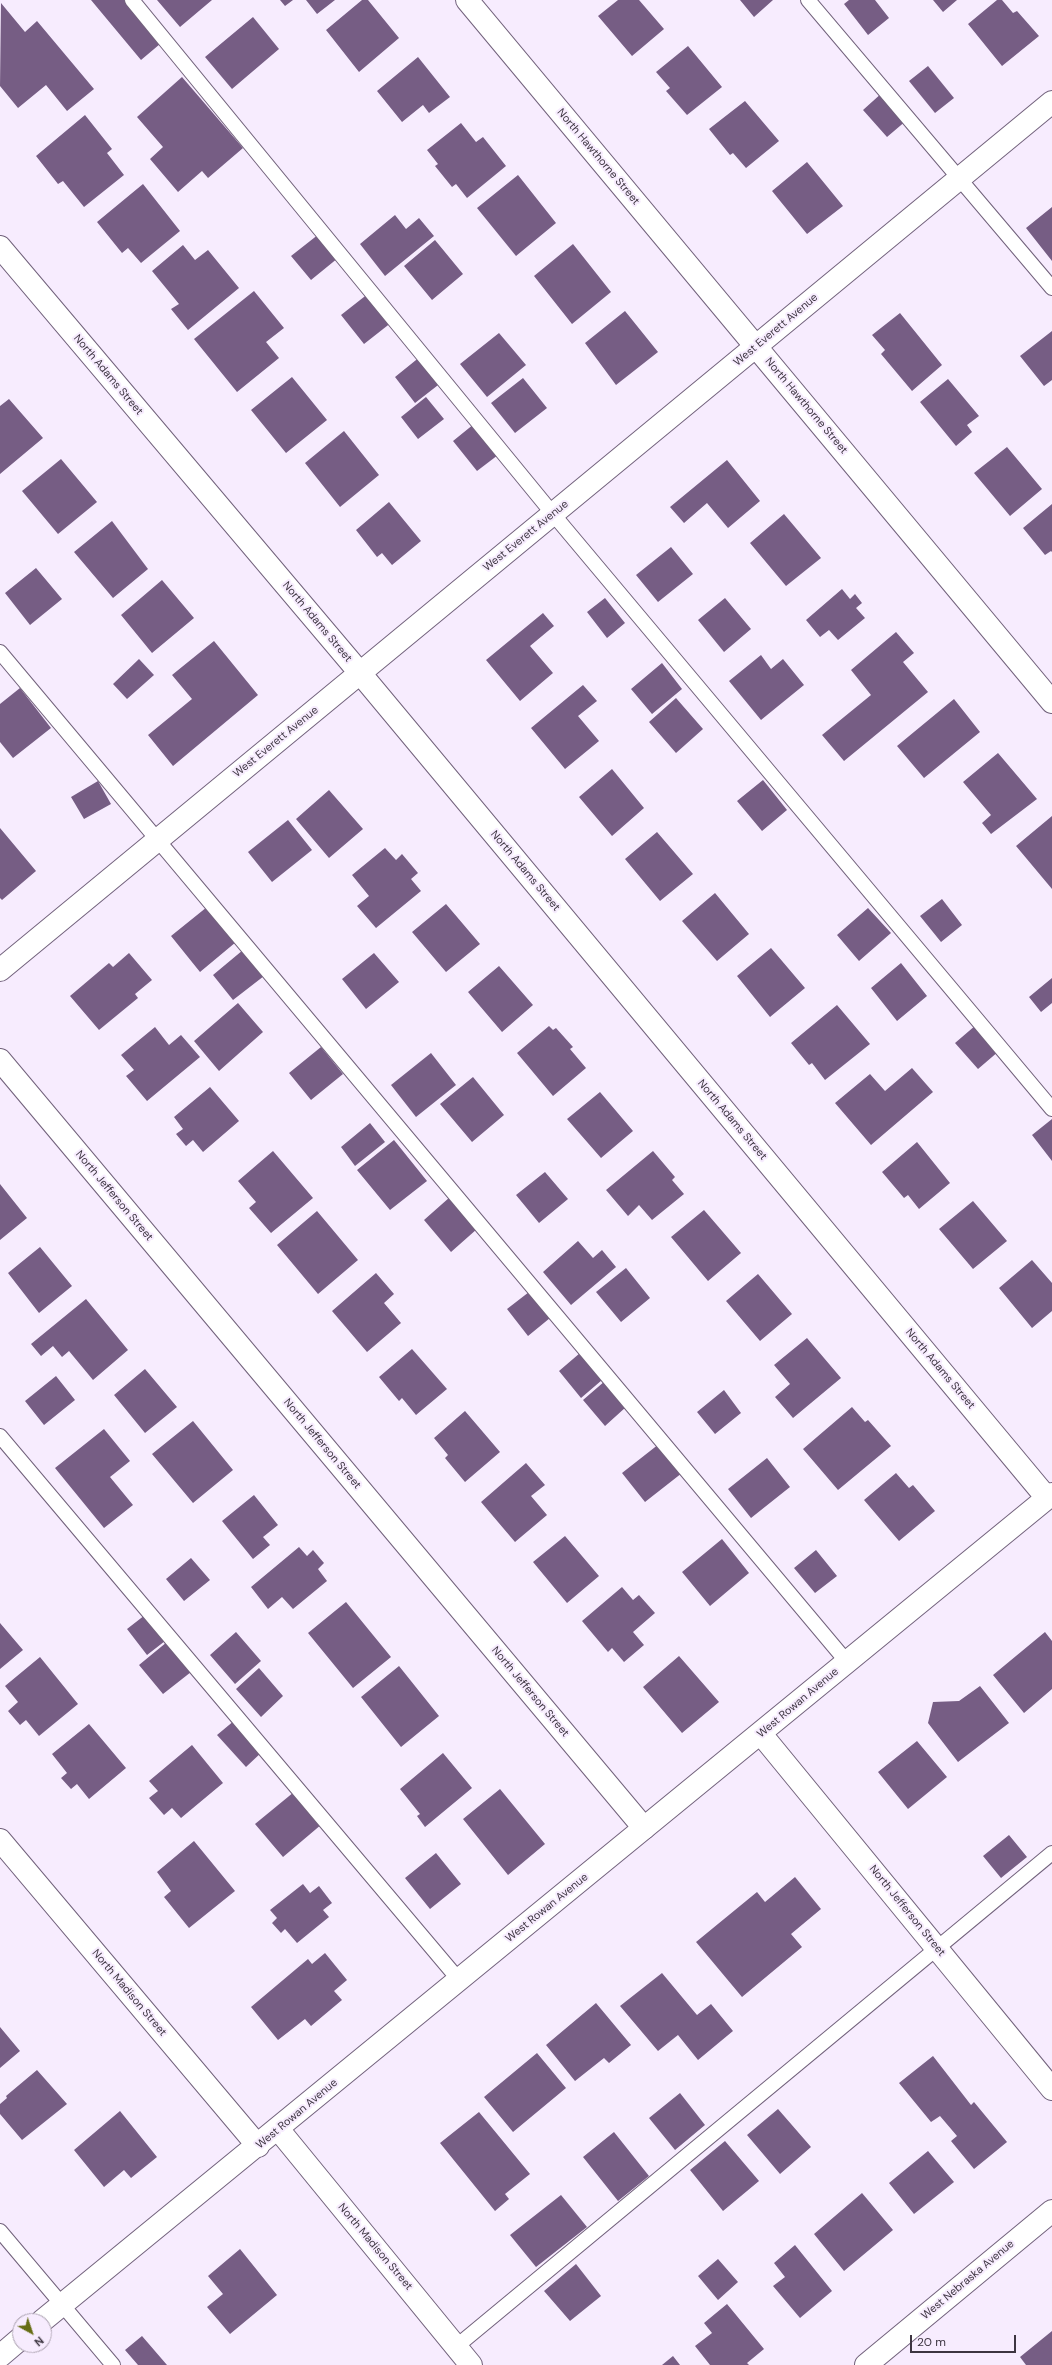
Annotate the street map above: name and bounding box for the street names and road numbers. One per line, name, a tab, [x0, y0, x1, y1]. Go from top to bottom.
street label: North Hawthorne Street	[554, 106, 642, 208]
street label: West Everett Avenue	[731, 291, 821, 369]
street label: North Adams Street	[70, 332, 146, 418]
street label: North Hawthorne Street	[762, 355, 850, 457]
street label: West Everett Avenue	[481, 498, 571, 574]
street label: North Adams Street	[279, 579, 355, 665]
street label: West Everett Avenue	[231, 704, 321, 780]
street label: North Adams Street	[487, 828, 563, 914]
street label: North Adams Street	[694, 1077, 770, 1163]
street label: North Jefferson Street	[72, 1148, 156, 1244]
street label: North Adams Street	[902, 1326, 978, 1412]
street label: North Jefferson Street	[280, 1396, 364, 1492]
street label: North Jefferson Street	[488, 1644, 572, 1740]
street label: West Rowan Avenue	[755, 1665, 841, 1741]
street label: North Jefferson Street	[866, 1863, 948, 1959]
street label: West Rowan Avenue	[503, 1871, 591, 1945]
street label: North Madison Street	[89, 1947, 169, 2039]
street label: West Rowan Avenue	[254, 2076, 340, 2152]
street label: North Madison Street	[335, 2201, 415, 2293]
street label: West Nebraska Avenue	[919, 2237, 1017, 2323]

